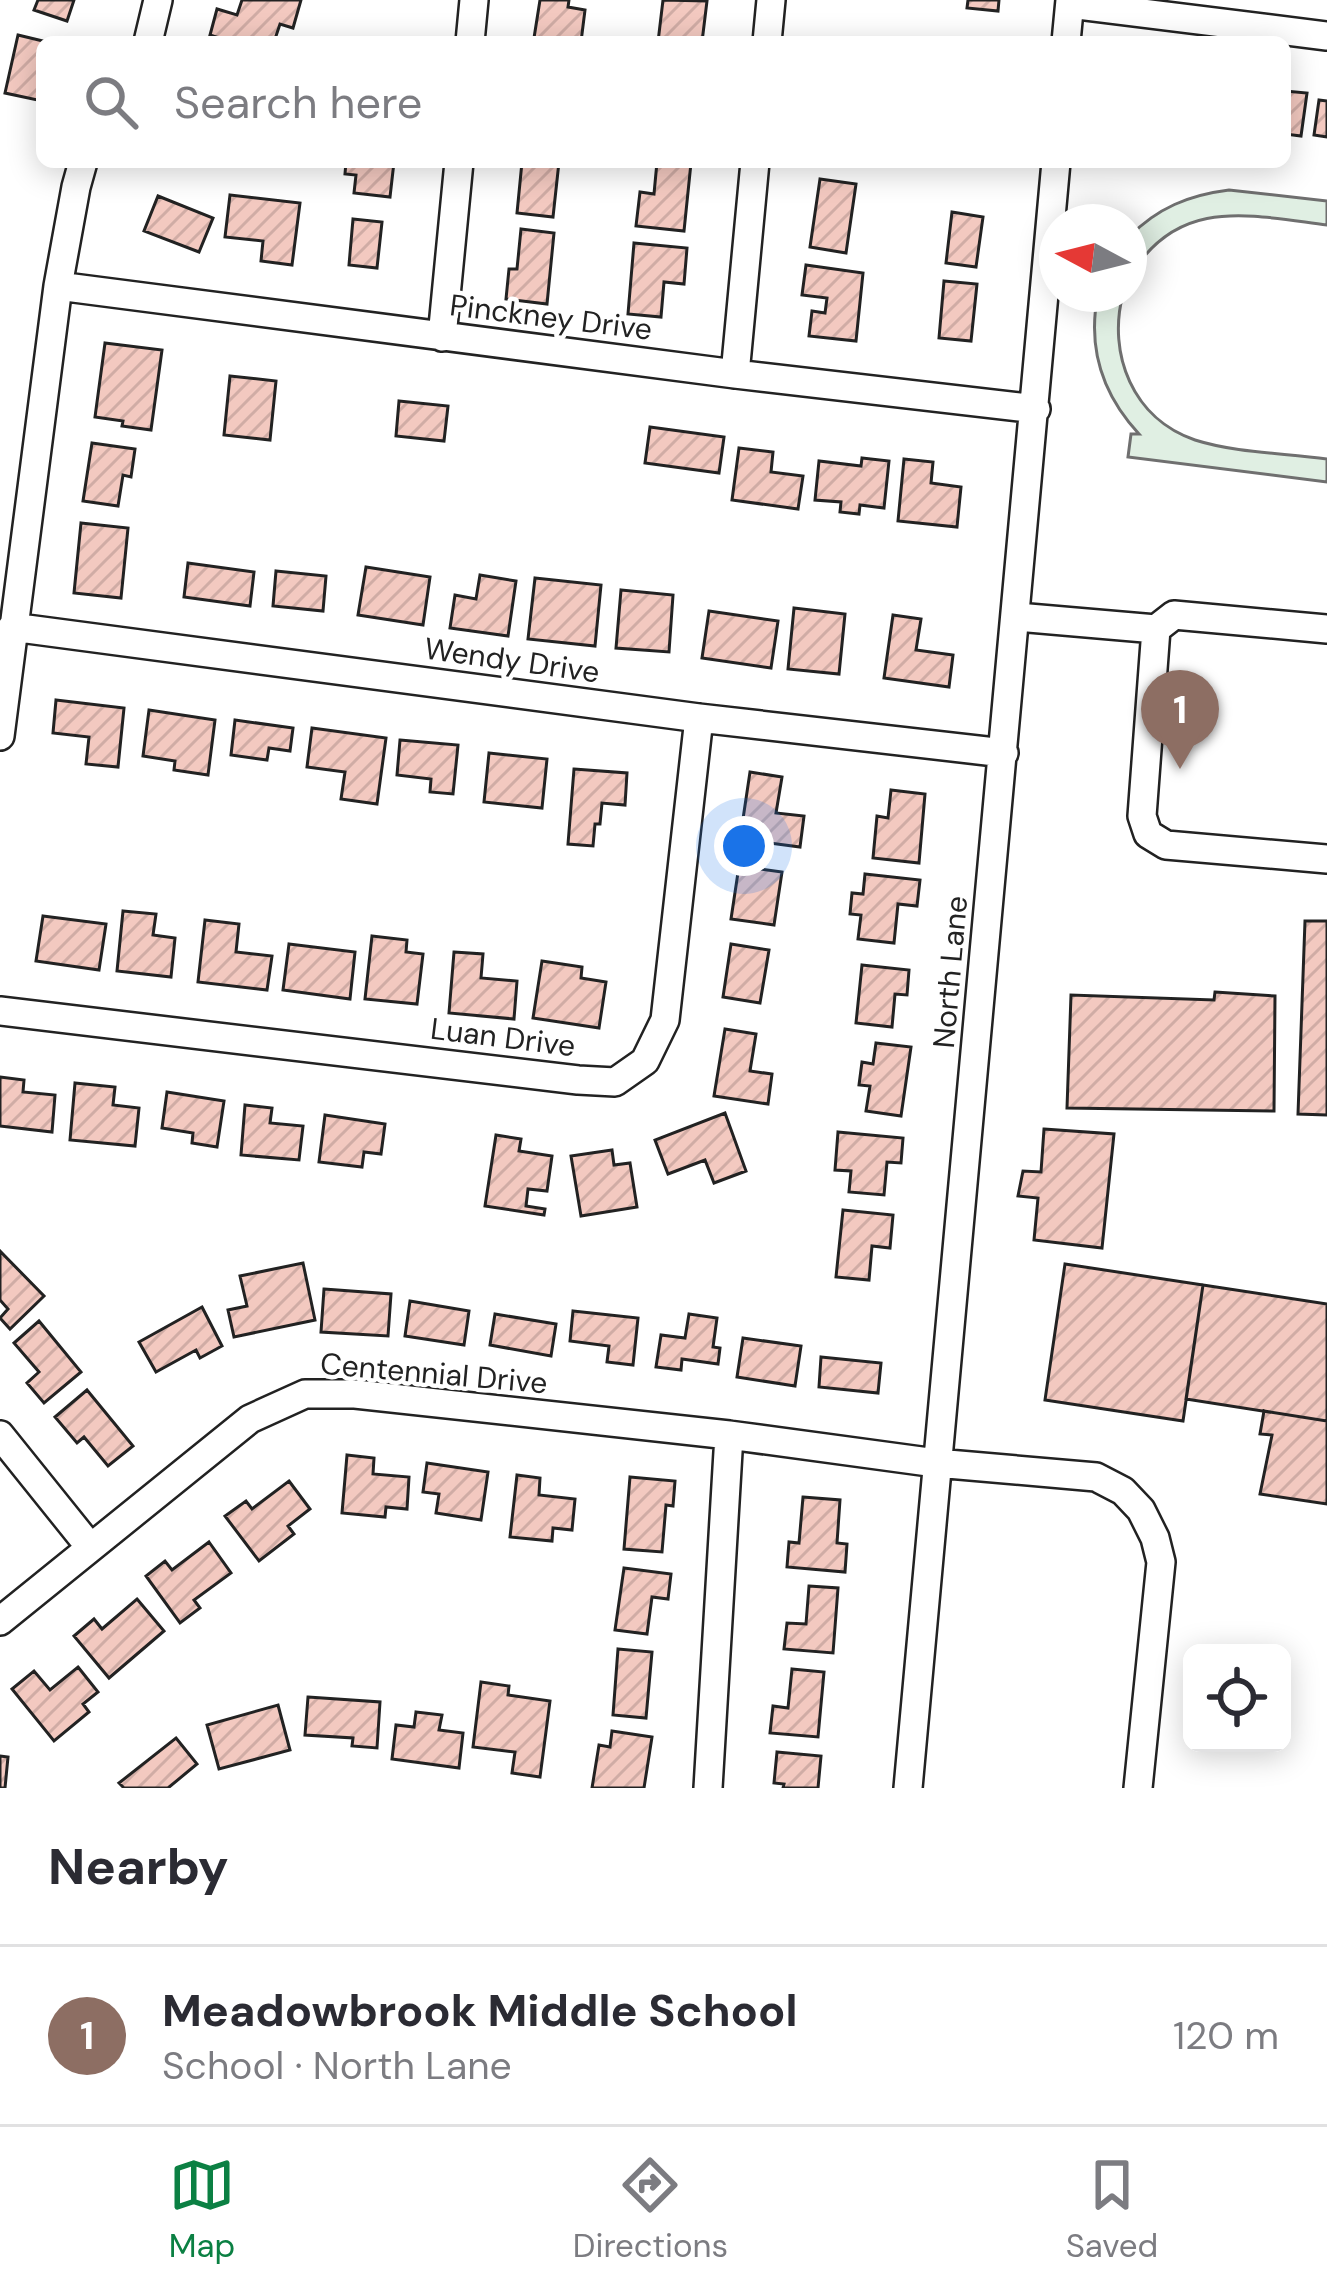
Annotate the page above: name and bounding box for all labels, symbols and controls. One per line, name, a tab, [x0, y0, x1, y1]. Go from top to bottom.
search box	[36, 36, 1291, 168]
icon: search	[78, 69, 144, 135]
text: Search here	[174, 73, 422, 132]
north arrow	[1039, 204, 1147, 312]
street label: Pinckney Drive	[448, 285, 654, 349]
street label: Wendy Drive	[422, 628, 602, 692]
pin: 1	[1141, 670, 1219, 769]
your location	[714, 816, 774, 876]
street label: North Lane	[924, 894, 976, 1050]
street label: Luan Drive	[428, 1009, 578, 1065]
street label: Centennial Drive	[319, 1344, 549, 1402]
map controls	[1183, 1644, 1291, 1752]
button: locate	[1183, 1644, 1291, 1752]
text: Nearby	[48, 1833, 229, 1900]
text: Meadowbrook Middle School	[162, 1981, 797, 2040]
text: 1	[80, 2010, 94, 2061]
text: 120 m	[1173, 2010, 1279, 2061]
text: School · North Lane	[162, 2040, 512, 2091]
tab: Map	[169, 2152, 235, 2267]
tab: Directions	[573, 2152, 728, 2267]
tab: Saved	[1066, 2152, 1158, 2267]

